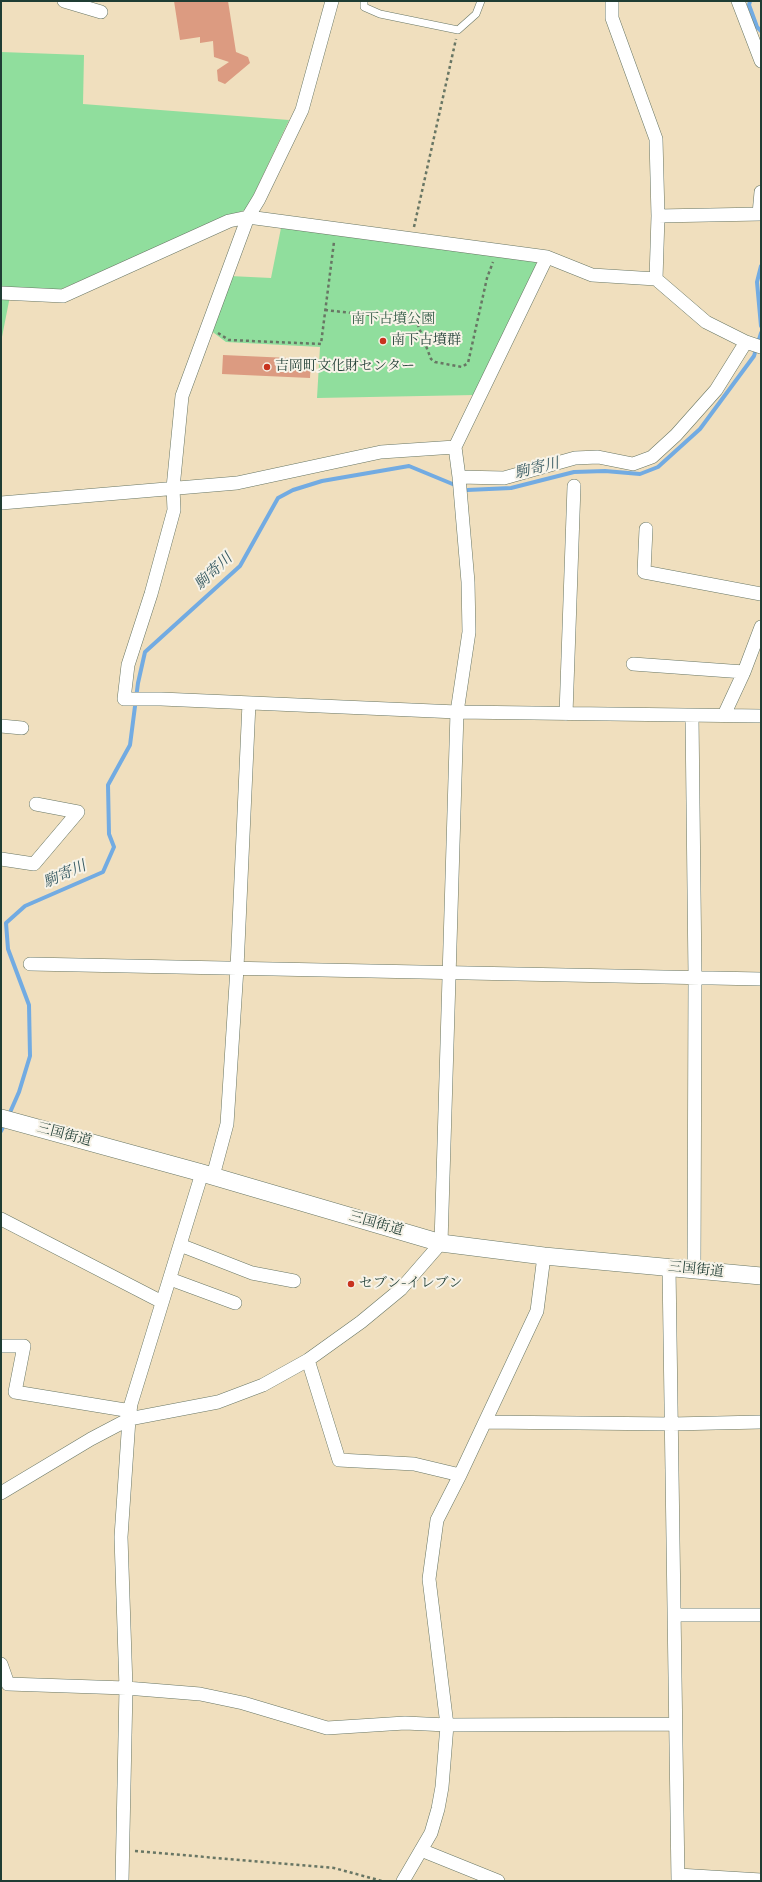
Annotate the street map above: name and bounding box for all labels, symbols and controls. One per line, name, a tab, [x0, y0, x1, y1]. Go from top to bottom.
park label: 南下古墳公園	[351, 312, 435, 328]
place label: 南下古墳群	[391, 333, 461, 349]
marker: 南下古墳群	[378, 336, 388, 346]
place label: 吉岡町文化財センター	[275, 359, 415, 375]
marker: 吉岡町文化財センター	[262, 362, 272, 372]
water label: 駒寄川	[513, 455, 561, 483]
water label: 駒寄川	[192, 550, 236, 594]
water label: 駒寄川	[41, 858, 89, 892]
street label: 三国街道	[35, 1120, 93, 1150]
street label: 三国街道	[347, 1208, 405, 1240]
street label: 三国街道	[667, 1259, 725, 1281]
place label: セブン-イレブン	[359, 1276, 463, 1292]
marker: セブン-イレブン	[346, 1279, 356, 1289]

